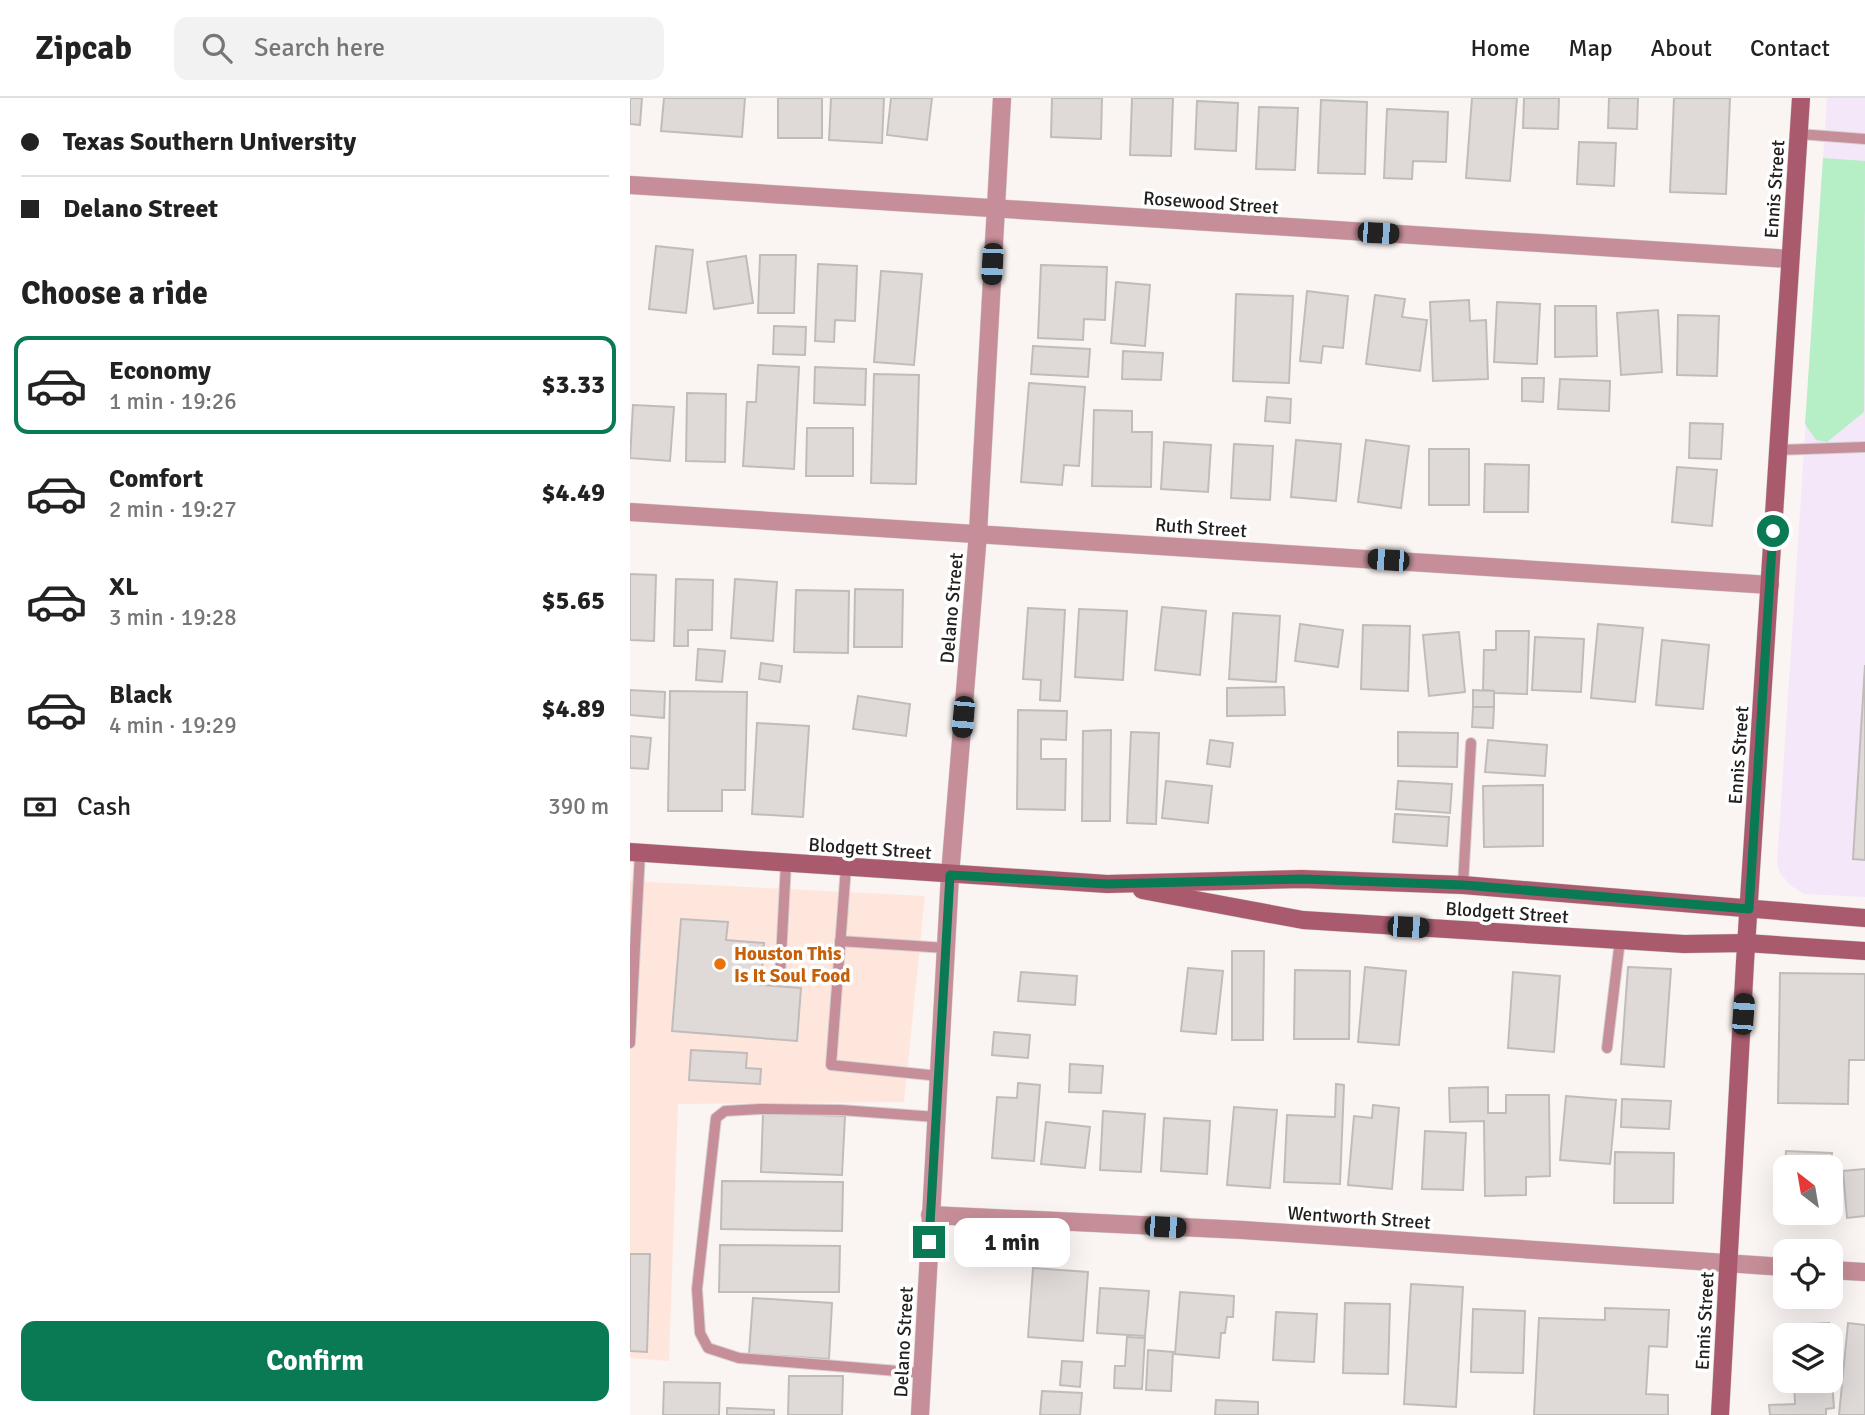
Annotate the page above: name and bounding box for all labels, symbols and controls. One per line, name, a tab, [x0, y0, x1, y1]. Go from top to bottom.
search box	[174, 17, 664, 80]
text: Zipcab	[35, 28, 132, 69]
icon: search	[198, 29, 236, 67]
text: Search here	[254, 32, 385, 64]
text: Home	[1470, 33, 1530, 63]
text: Map	[1568, 33, 1613, 63]
text: About	[1651, 33, 1712, 63]
text: Contact	[1750, 33, 1830, 63]
text: Texas Southern University	[63, 126, 356, 158]
street label: Ennis Street	[1760, 139, 1790, 239]
street label: Rosewood Street	[1142, 186, 1280, 220]
text: Delano Street	[63, 193, 218, 225]
car	[1357, 221, 1400, 245]
car	[981, 242, 1004, 286]
text: Choose a ride	[21, 274, 208, 313]
icon: car	[25, 354, 88, 417]
text: Economy	[109, 355, 211, 387]
text: $3.33	[541, 369, 605, 401]
text: 1 min · 19:26	[109, 387, 237, 416]
icon: car	[25, 462, 88, 525]
text: Comfort	[109, 463, 203, 495]
text: $4.49	[541, 477, 605, 509]
text: 2 min · 19:27	[109, 495, 237, 524]
street label: Ruth Street	[1154, 513, 1248, 543]
route start	[1757, 515, 1789, 547]
car	[1367, 548, 1410, 572]
street label: Delano Street	[935, 551, 969, 664]
icon: car	[25, 570, 88, 633]
text: XL	[109, 571, 139, 603]
text: $5.65	[541, 585, 605, 617]
text: 3 min · 19:28	[109, 603, 237, 632]
icon: car	[25, 678, 88, 741]
text: Black	[109, 679, 172, 711]
text: $4.89	[541, 693, 605, 725]
car	[951, 695, 976, 739]
street label: Ennis Street	[1724, 705, 1754, 805]
text: 4 min · 19:29	[109, 711, 237, 740]
icon: cash	[21, 788, 59, 826]
text: Cash	[77, 791, 131, 823]
text: 390 m	[548, 792, 609, 821]
street label: Blodgett Street	[808, 833, 933, 865]
street label: Blodgett Street	[1445, 897, 1570, 929]
car	[1387, 915, 1430, 939]
place label: Houston This Is It Soul Food	[734, 942, 851, 988]
marker: Houston This Is It Soul Food	[712, 956, 728, 972]
car	[1732, 992, 1755, 1036]
north arrow	[1773, 1155, 1843, 1225]
map controls	[1773, 1155, 1843, 1393]
street label: Wentworth Street	[1287, 1201, 1432, 1235]
car	[1144, 1215, 1187, 1239]
callout: 1 min	[954, 1218, 1069, 1266]
route end	[913, 1226, 945, 1258]
text: 1 min	[984, 1228, 1040, 1257]
button: locate	[1773, 1239, 1843, 1309]
street label: Ennis Street	[1690, 1271, 1720, 1371]
street label: Delano Street	[889, 1286, 919, 1398]
button: Confirm	[21, 1321, 609, 1401]
button: layers	[1773, 1323, 1843, 1393]

